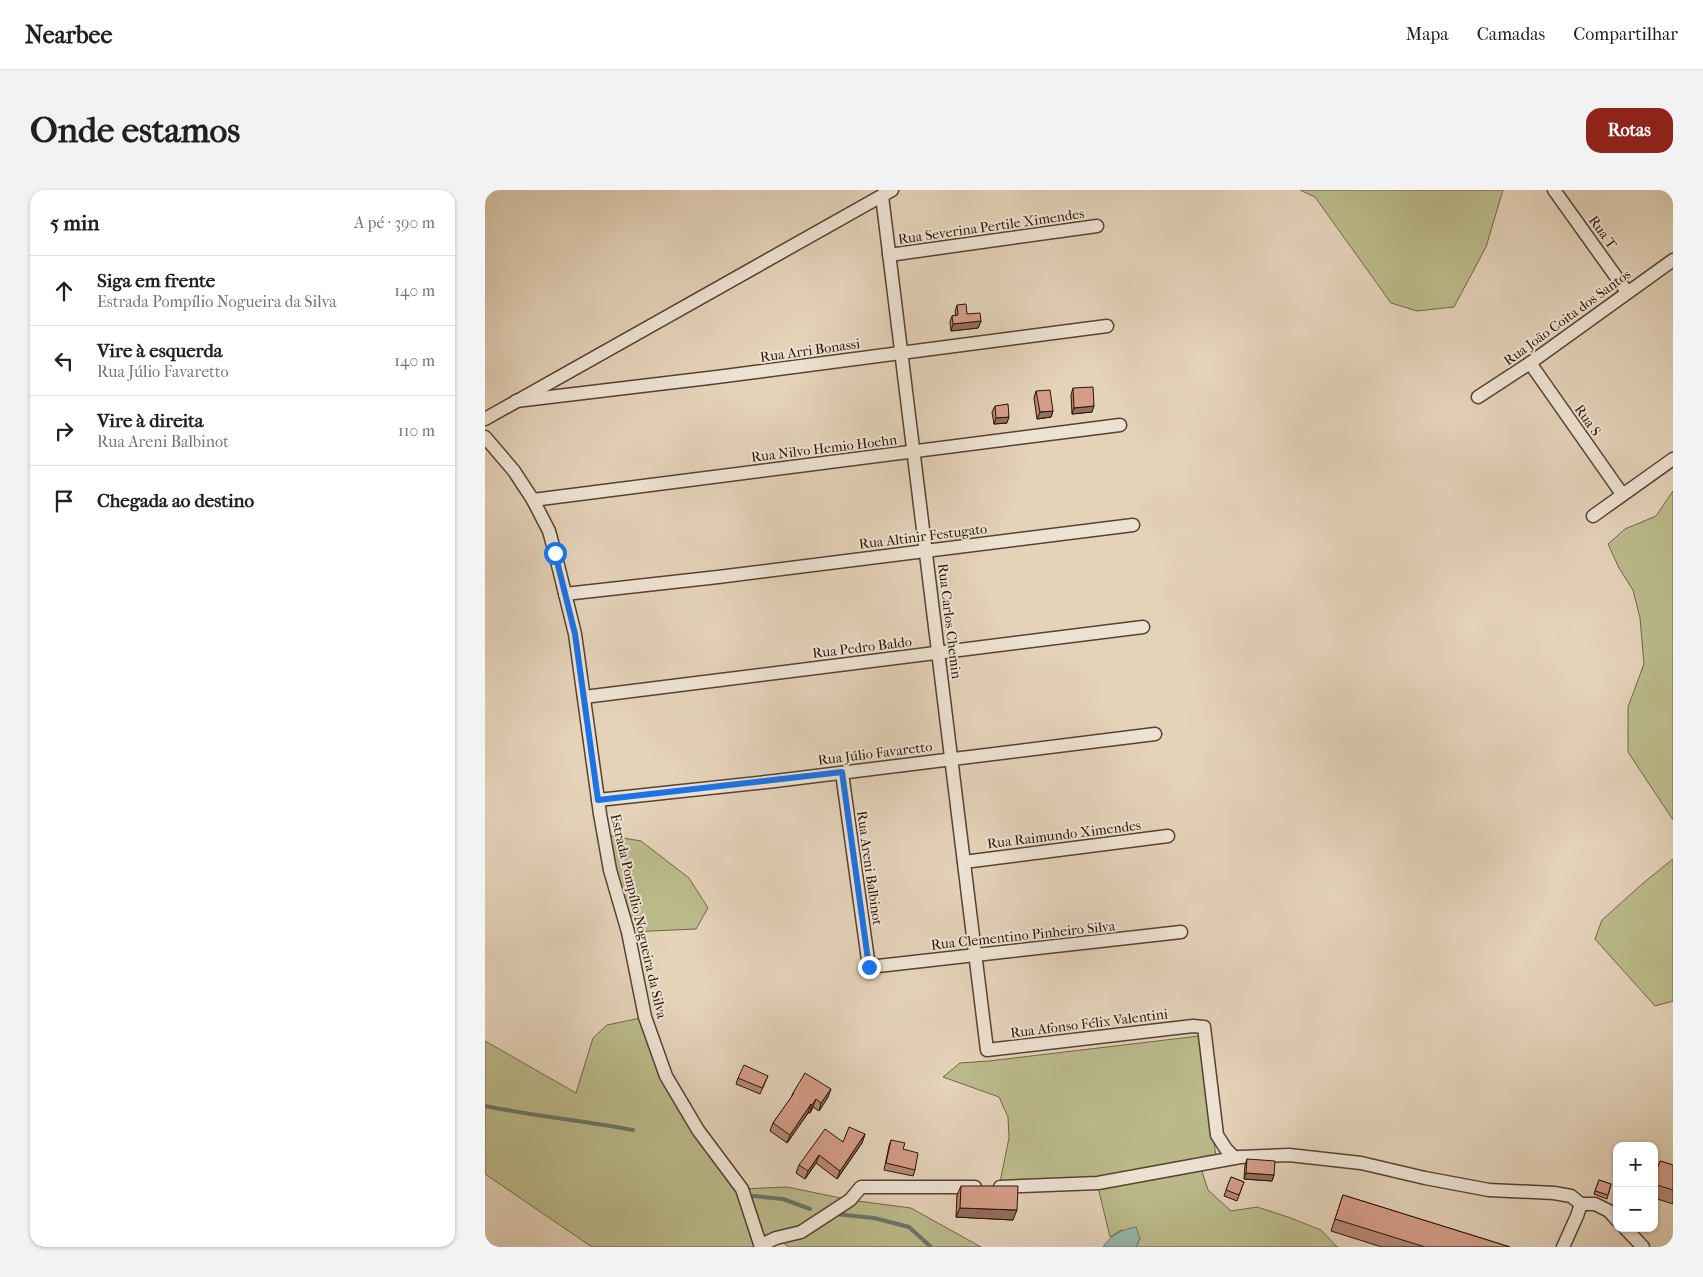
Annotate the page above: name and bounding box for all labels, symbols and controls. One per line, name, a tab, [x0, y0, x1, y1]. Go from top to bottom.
text: Nearbee	[25, 21, 112, 49]
text: Mapa	[1406, 24, 1449, 45]
text: Camadas	[1477, 24, 1545, 45]
text: Compartilhar	[1573, 24, 1678, 45]
button: Rotas	[1586, 108, 1673, 153]
text: Onde estamos	[30, 110, 240, 151]
street label: Rua Severina Pertile Ximendes	[897, 205, 1085, 248]
text: 5 min	[50, 211, 99, 235]
street label: Rua T	[1585, 212, 1621, 253]
text: A pé · 390 m	[354, 213, 435, 232]
street label: Rua João Coita dos Santos	[1500, 266, 1634, 369]
text: Siga em frente	[97, 270, 215, 292]
icon: ahead	[50, 277, 78, 305]
text: 140 m	[394, 281, 435, 300]
text: Estrada Pompílio Nogueira da Silva	[97, 292, 337, 311]
street label: Rua Arri Bonassi	[759, 335, 861, 366]
text: Vire à esquerda	[97, 340, 223, 362]
icon: left	[50, 347, 78, 375]
text: 140 m	[394, 351, 435, 370]
text: Rua Júlio Favaretto	[97, 362, 229, 381]
street label: Rua S	[1571, 401, 1604, 439]
text: Vire à direita	[97, 410, 204, 432]
icon: right	[50, 417, 78, 445]
text: 110 m	[398, 421, 435, 440]
street label: Rua Nilvo Hemio Hoehn	[750, 431, 898, 466]
text: Rua Areni Balbinot	[97, 432, 229, 451]
icon: arrive	[50, 487, 78, 515]
text: Chegada ao destino	[97, 490, 254, 512]
street label: Rua Altinir Festugato	[858, 520, 988, 553]
route start	[544, 542, 567, 565]
street label: Rua Carlos Chemin	[934, 562, 965, 680]
street label: Rua Pedro Baldo	[811, 633, 913, 662]
street label: Rua Júlio Favaretto	[817, 738, 933, 769]
street label: Rua Areni Balbinot	[853, 810, 886, 926]
street label: Estrada Pompílio Nogueira da Silva	[607, 812, 671, 1021]
street label: Rua Raimundo Ximendes	[986, 817, 1142, 852]
street label: Rua Clementino Pinheiro Silva	[930, 917, 1117, 954]
route end	[858, 956, 881, 979]
street label: Rua Afonso Félix Valentini	[1009, 1005, 1169, 1042]
map controls	[1613, 1142, 1658, 1232]
button: +	[1613, 1142, 1658, 1187]
button: −	[1613, 1187, 1658, 1232]

